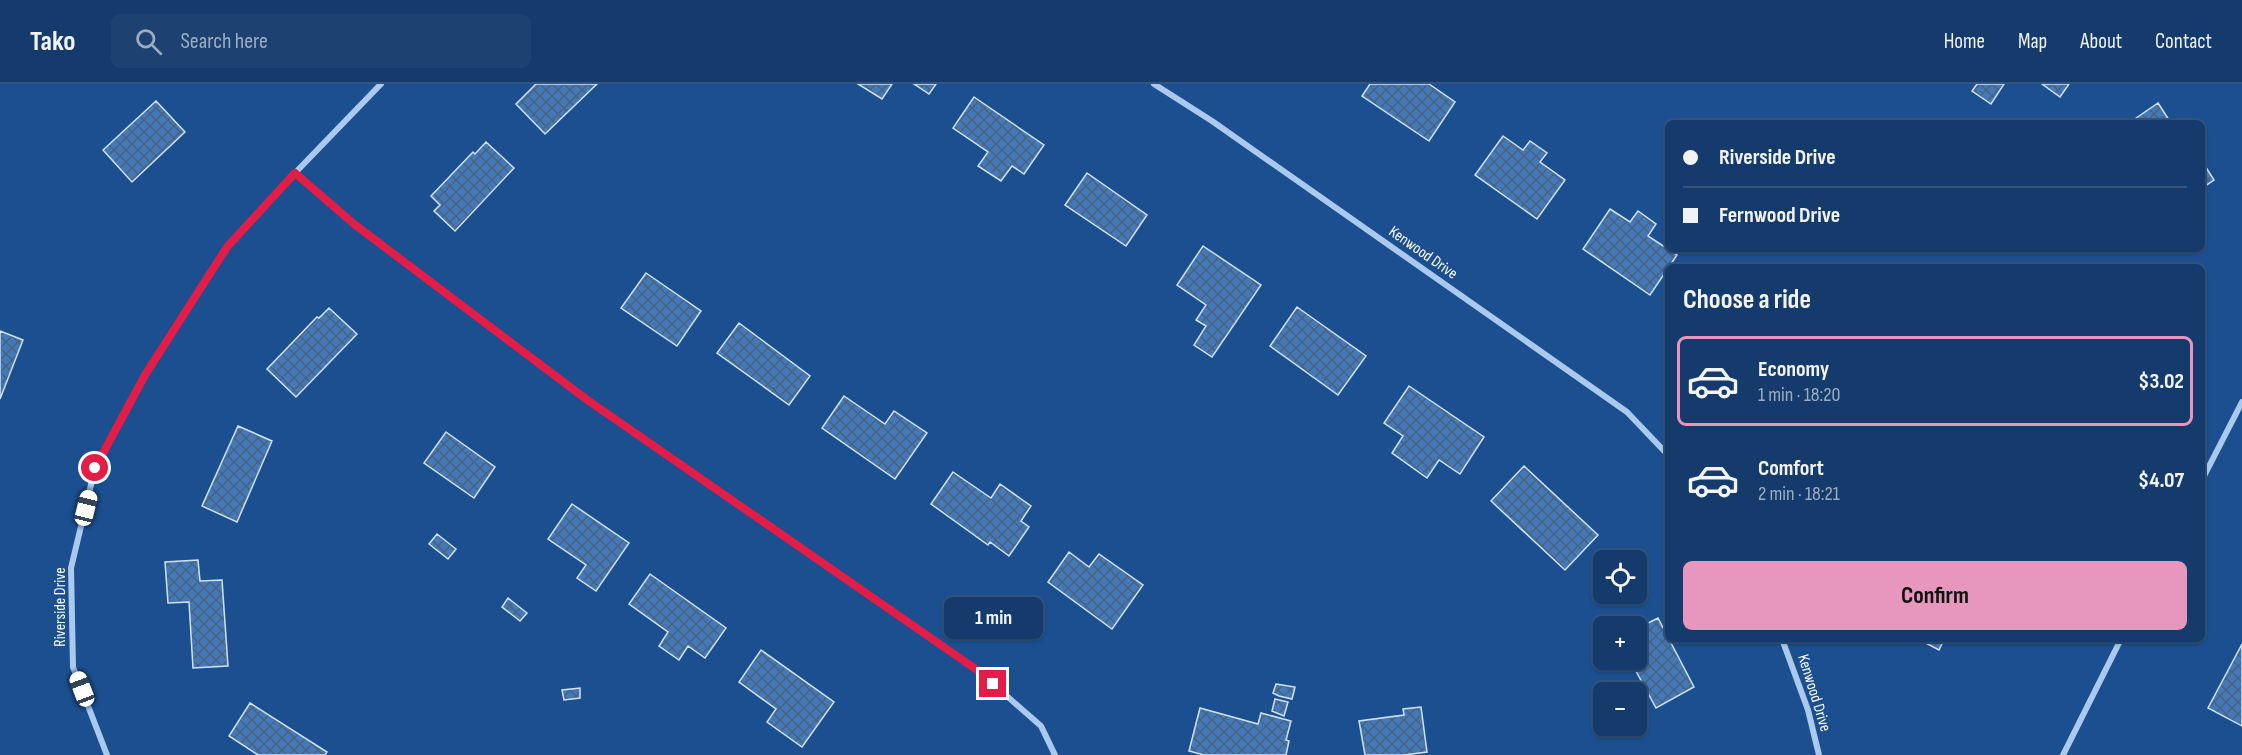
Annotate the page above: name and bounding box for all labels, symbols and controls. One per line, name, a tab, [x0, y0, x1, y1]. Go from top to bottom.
search box	[111, 14, 531, 68]
text: Tako	[30, 25, 75, 58]
icon: search	[132, 25, 165, 58]
text: Search here	[180, 28, 268, 55]
text: Home	[1944, 29, 1985, 54]
text: Map	[2018, 29, 2047, 54]
text: About	[2080, 29, 2122, 54]
text: Contact	[2155, 29, 2212, 54]
text: Riverside Drive	[1719, 144, 1836, 171]
text: Fernwood Drive	[1719, 202, 1840, 229]
street label: Kenwood Drive	[1385, 222, 1461, 284]
text: Choose a ride	[1683, 284, 1811, 316]
icon: car	[1686, 354, 1740, 408]
text: Economy	[1758, 356, 1829, 383]
text: $3.02	[2138, 368, 2184, 395]
text: 1 min · 18:20	[1758, 383, 1840, 407]
icon: car	[1686, 453, 1740, 507]
route start	[81, 454, 108, 481]
text: Comfort	[1758, 455, 1824, 482]
text: $4.07	[2138, 467, 2184, 494]
text: 2 min · 18:21	[1758, 482, 1840, 506]
car	[73, 488, 99, 528]
map controls	[1593, 550, 1647, 736]
button: locate	[1593, 550, 1647, 604]
button: Confirm	[1683, 561, 2187, 630]
street label: Riverside Drive	[51, 567, 70, 647]
callout: 1 min	[944, 597, 1042, 639]
text: 1 min	[975, 606, 1012, 630]
button: +	[1593, 616, 1647, 670]
street label: Kenwood Drive	[1793, 652, 1835, 734]
car	[67, 669, 97, 709]
route end	[979, 670, 1006, 697]
button: −	[1593, 682, 1647, 736]

